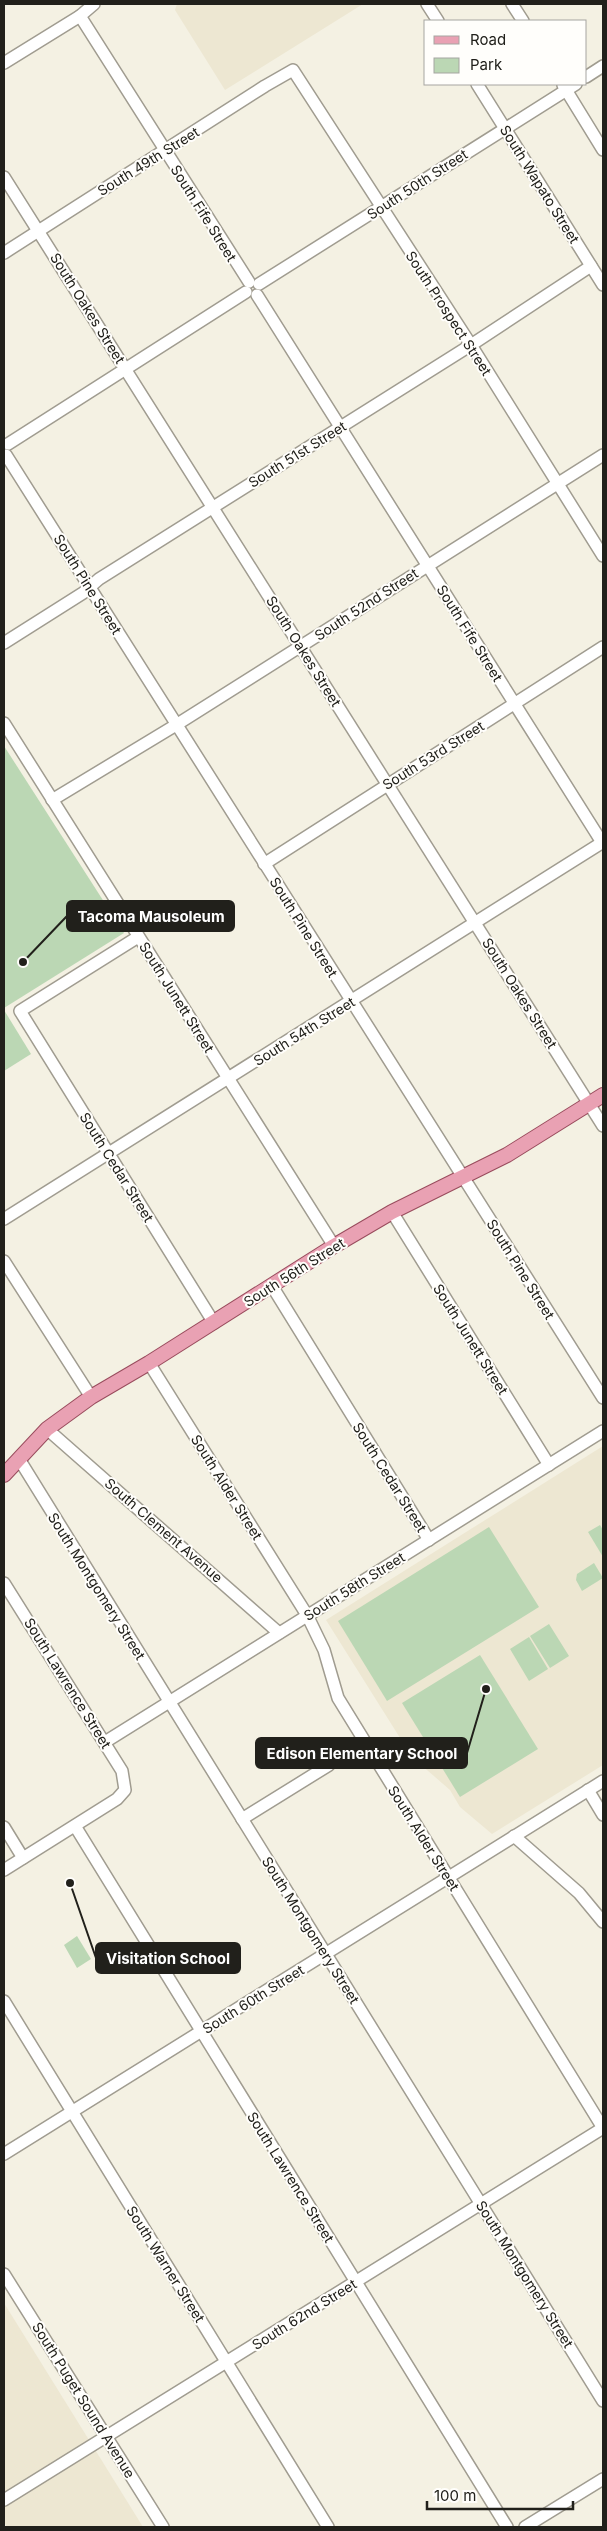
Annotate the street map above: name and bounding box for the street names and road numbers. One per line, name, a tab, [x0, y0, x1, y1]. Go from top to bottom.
street label: South Wapato Street	[497, 122, 584, 247]
street label: South 49th Street	[94, 123, 202, 199]
street label: South 50th Street	[364, 145, 471, 223]
street label: South Fife Street	[168, 162, 241, 265]
street label: South Prospect Street	[402, 248, 496, 379]
street label: South Oakes Street	[47, 249, 129, 367]
street label: South 51st Street	[245, 417, 349, 491]
street label: South Pine Street	[50, 531, 126, 637]
street label: South 52nd Street	[311, 564, 421, 644]
street label: South Fife Street	[434, 582, 507, 685]
street label: South Oakes Street	[263, 592, 345, 710]
street label: South 53rd Street	[379, 717, 487, 793]
street label: South Pine Street	[266, 874, 342, 980]
street label: South Oakes Street	[479, 934, 561, 1052]
street label: South Junett Street	[136, 938, 218, 1056]
street label: South 54th Street	[250, 993, 358, 1069]
street label: South Cedar Street	[76, 1109, 158, 1225]
street label: South Pine Street	[483, 1216, 559, 1322]
street label: South 56th Street	[240, 1234, 348, 1310]
street label: South Junett Street	[430, 1280, 512, 1398]
street label: South Cedar Street	[349, 1419, 431, 1535]
street label: South Alder Street	[188, 1431, 266, 1543]
street label: South Clement Avenue	[102, 1474, 226, 1586]
street label: South Montgomery Street	[45, 1509, 150, 1663]
street label: South 58th Street	[300, 1548, 408, 1624]
street label: South Lawrence Street	[21, 1615, 115, 1752]
street label: South Alder Street	[385, 1782, 463, 1894]
street label: South Montgomery Street	[259, 1853, 364, 2007]
street label: South 60th Street	[199, 1961, 307, 2037]
street label: South Lawrence Street	[244, 2109, 338, 2246]
street label: South Montgomery Street	[473, 2197, 578, 2351]
street label: South Warner Street	[123, 2203, 209, 2326]
street label: South 62nd Street	[249, 2275, 360, 2353]
street label: South Puget Sound Avenue	[29, 2319, 139, 2481]

